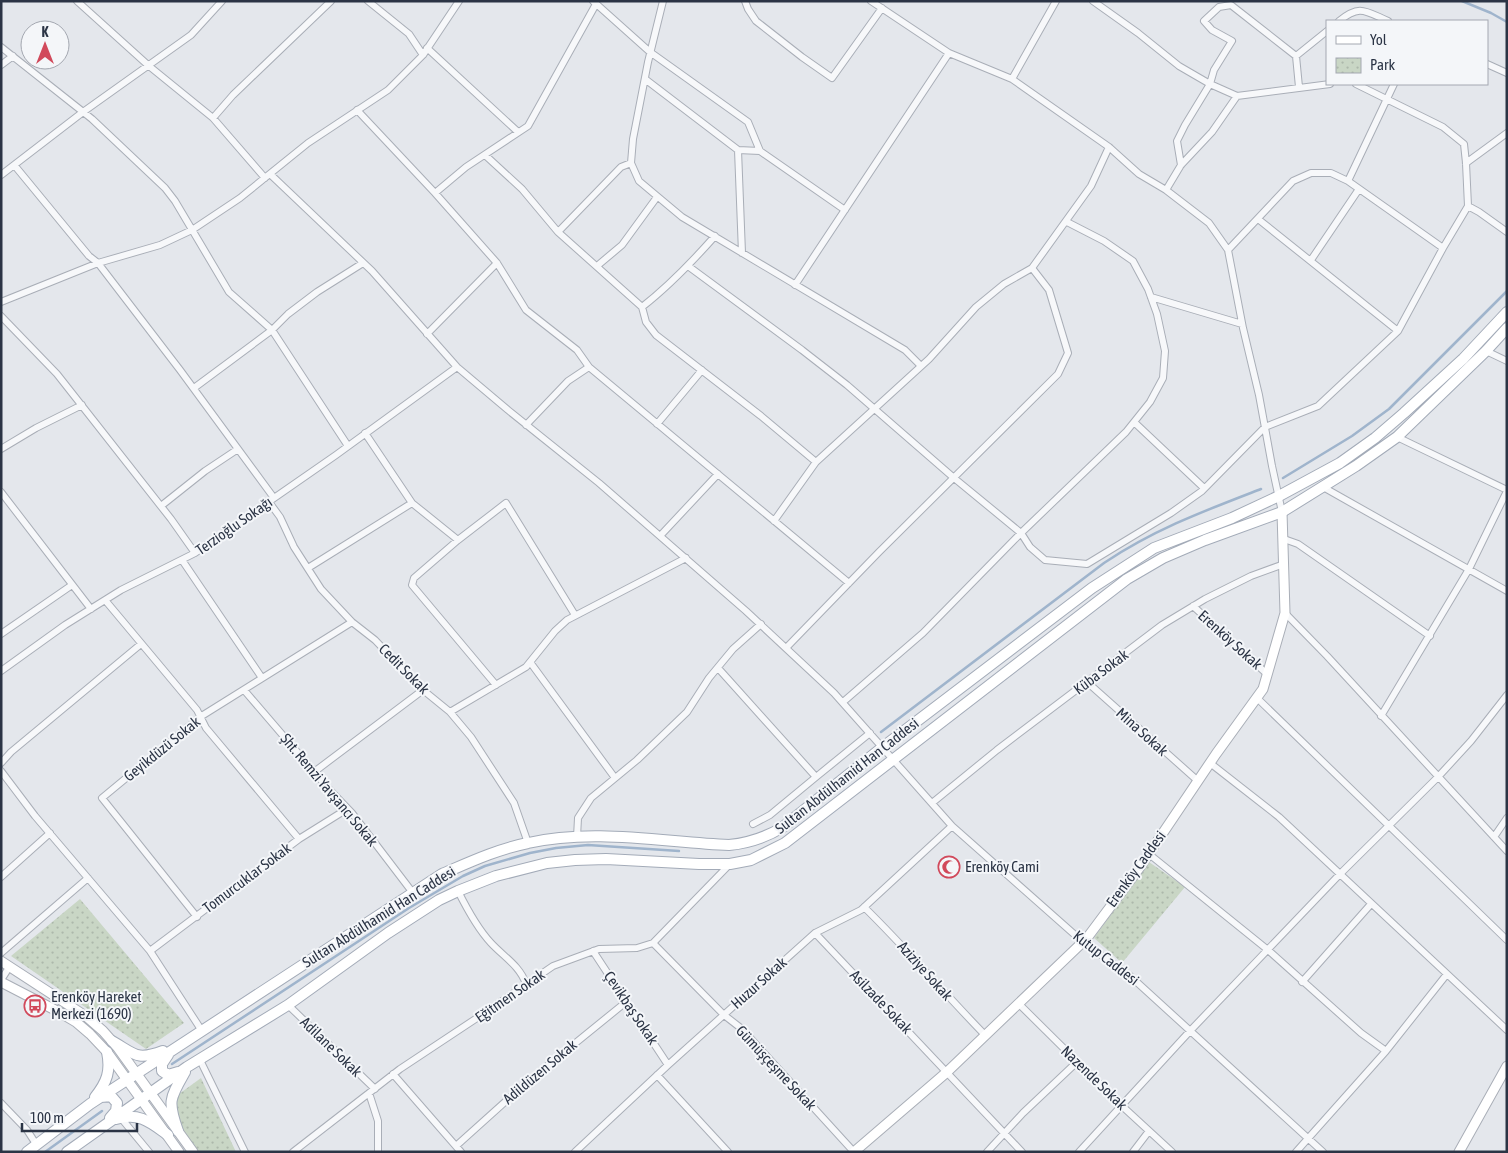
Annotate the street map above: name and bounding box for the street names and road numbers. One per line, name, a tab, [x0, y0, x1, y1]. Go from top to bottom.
street label: Terzioğlu Sokağı	[192, 493, 275, 558]
street label: Erenköy Sokak	[1195, 607, 1266, 673]
street label: Cedit Sokak	[376, 640, 433, 698]
street label: Küba Sokak	[1070, 645, 1132, 698]
street label: Mina Sokak	[1113, 704, 1172, 759]
street label: Geyikdüzü Sokak	[120, 712, 204, 785]
street label: Sultan Abdülhamid Han Caddesi	[772, 714, 922, 837]
street label: Şht. Remzi Yavşancı Sokak	[277, 730, 382, 850]
street label: Erenköy Caddesi	[1102, 827, 1169, 910]
street label: Tomurcuklar Sokak	[199, 839, 294, 916]
street label: Sultan Abdülhamid Han Caddesi	[299, 862, 458, 971]
street label: Kutup Caddesi	[1070, 927, 1143, 989]
street label: Aziziye Sokak	[894, 938, 957, 1004]
street label: Huzur Sokak	[727, 953, 790, 1012]
street label: Eğitmen Sokak	[472, 965, 548, 1026]
street label: Asilzade Sokak	[847, 966, 916, 1037]
street label: Çevikbaş Sokak	[601, 968, 662, 1048]
street label: Adilane Sokak	[297, 1013, 366, 1080]
street label: Gümüşçeşme Sokak	[733, 1022, 820, 1114]
street label: Adildüzen Sokak	[499, 1036, 580, 1107]
street label: Nazende Sokak	[1058, 1042, 1131, 1113]

